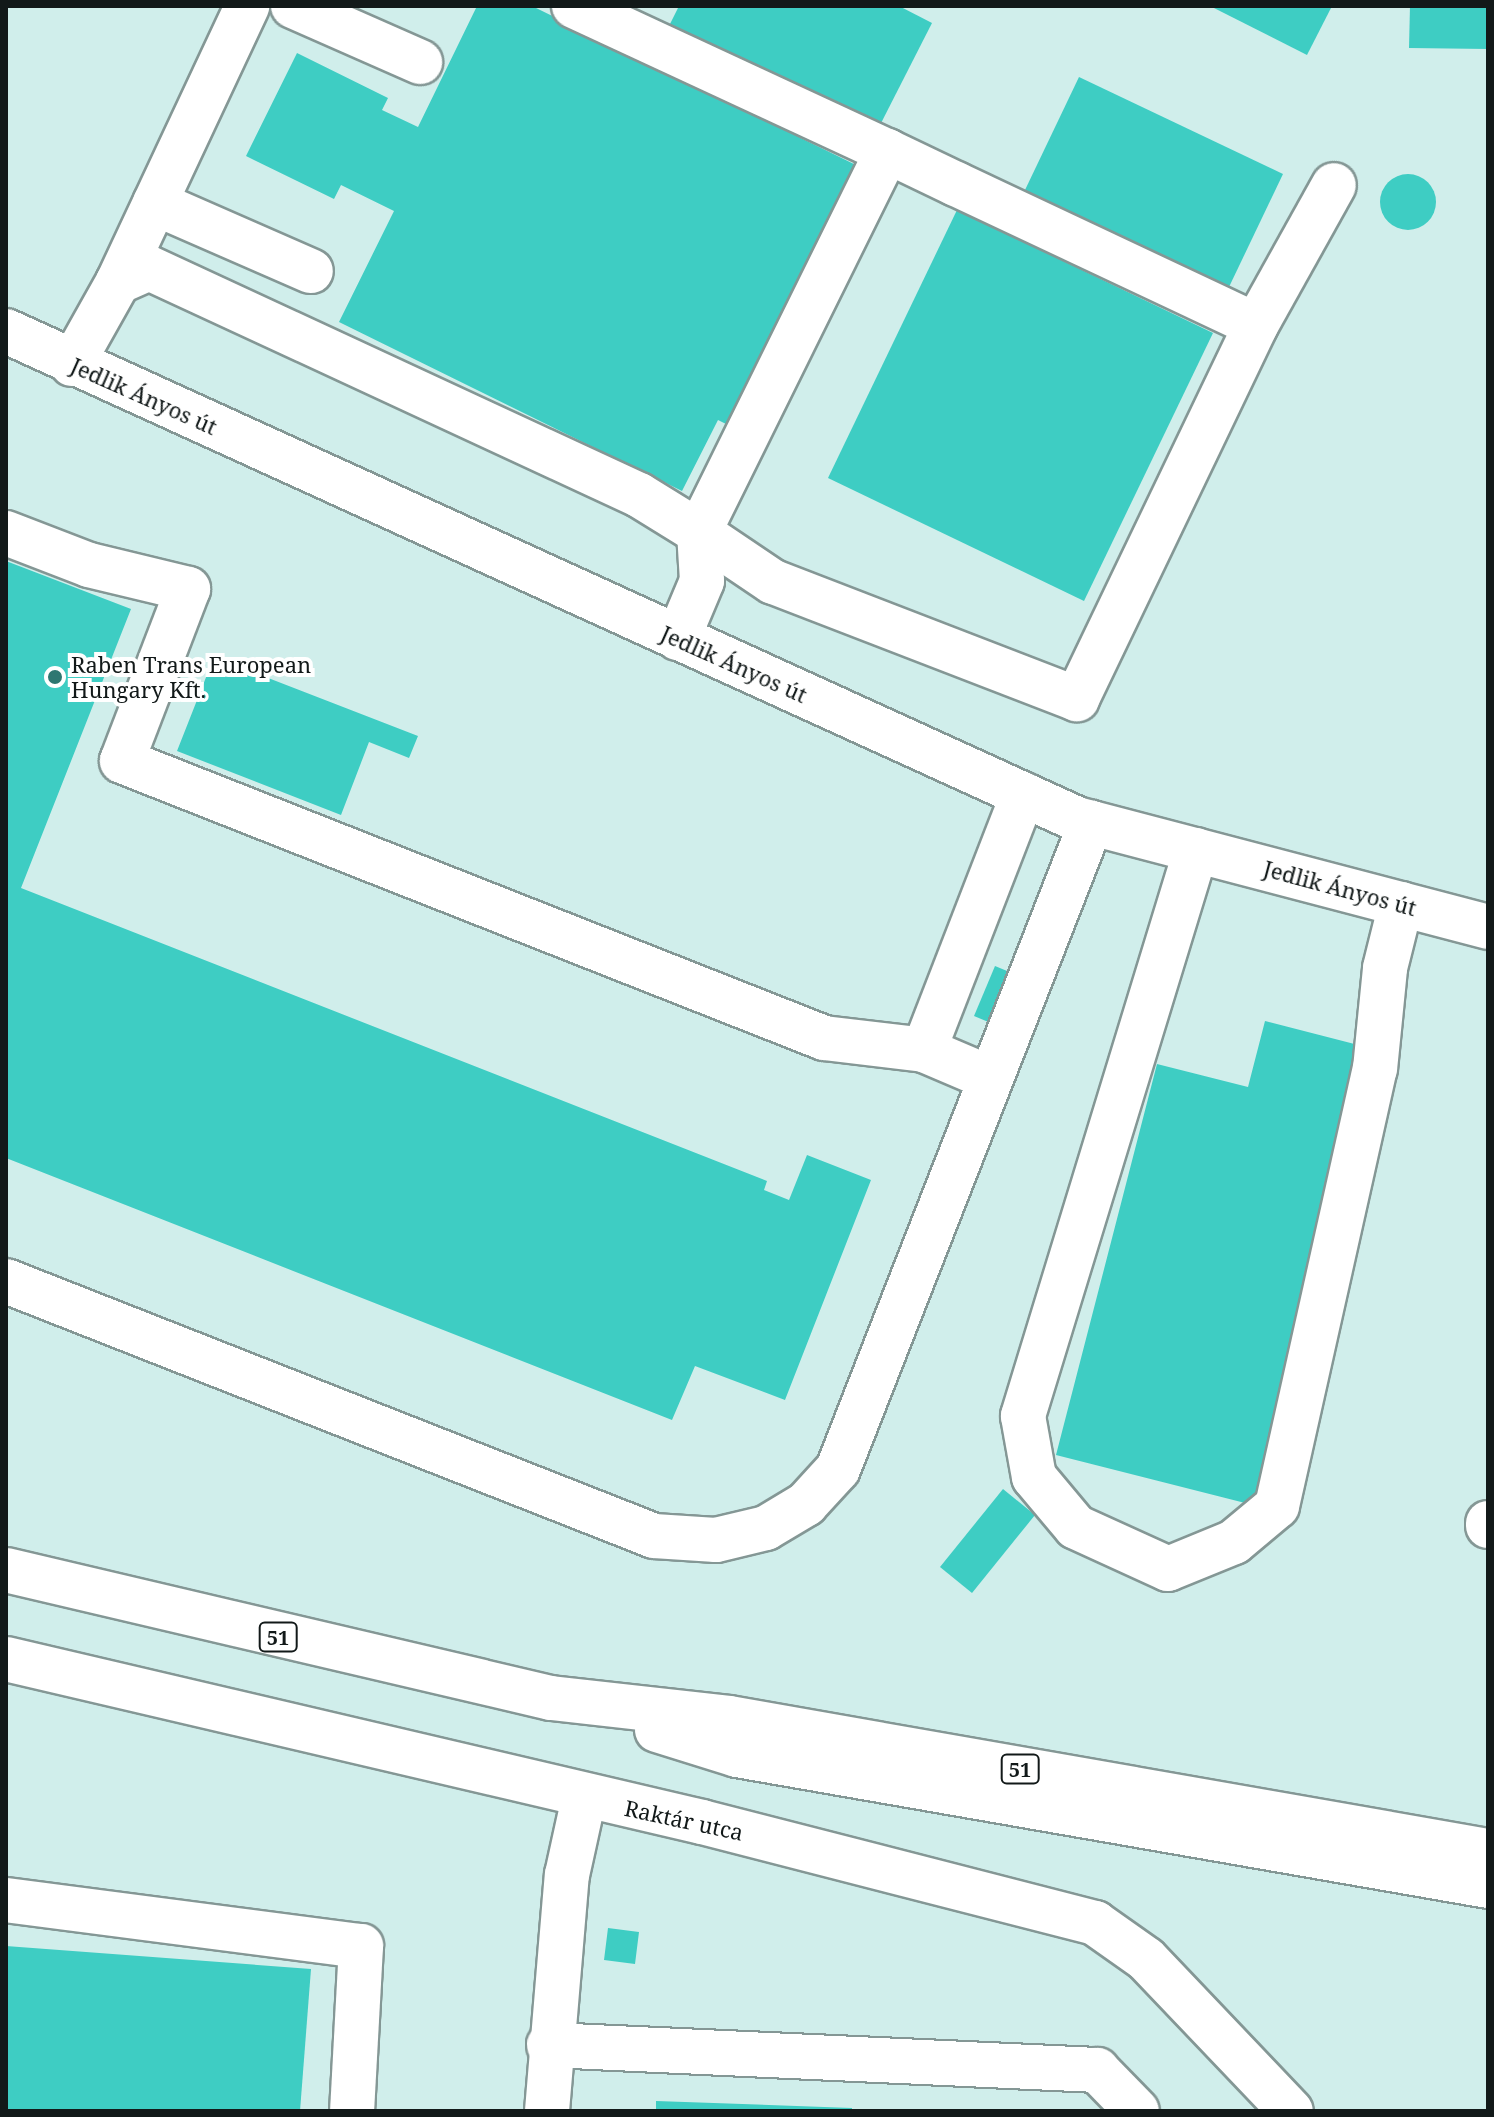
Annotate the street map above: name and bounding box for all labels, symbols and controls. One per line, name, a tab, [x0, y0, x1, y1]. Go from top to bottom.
street label: Jedlik Ányos út	[67, 352, 221, 440]
street label: Jedlik Ányos út	[657, 620, 811, 708]
place label: Raben Trans European Hungary Kft.	[71, 651, 311, 702]
marker: Raben Trans European Hungary Kft.	[46, 668, 64, 686]
street label: Jedlik Ányos út	[1261, 855, 1419, 921]
road number: 51	[258, 1621, 298, 1653]
road number: 51	[1000, 1753, 1040, 1785]
street label: Raktár utca	[622, 1795, 746, 1845]

